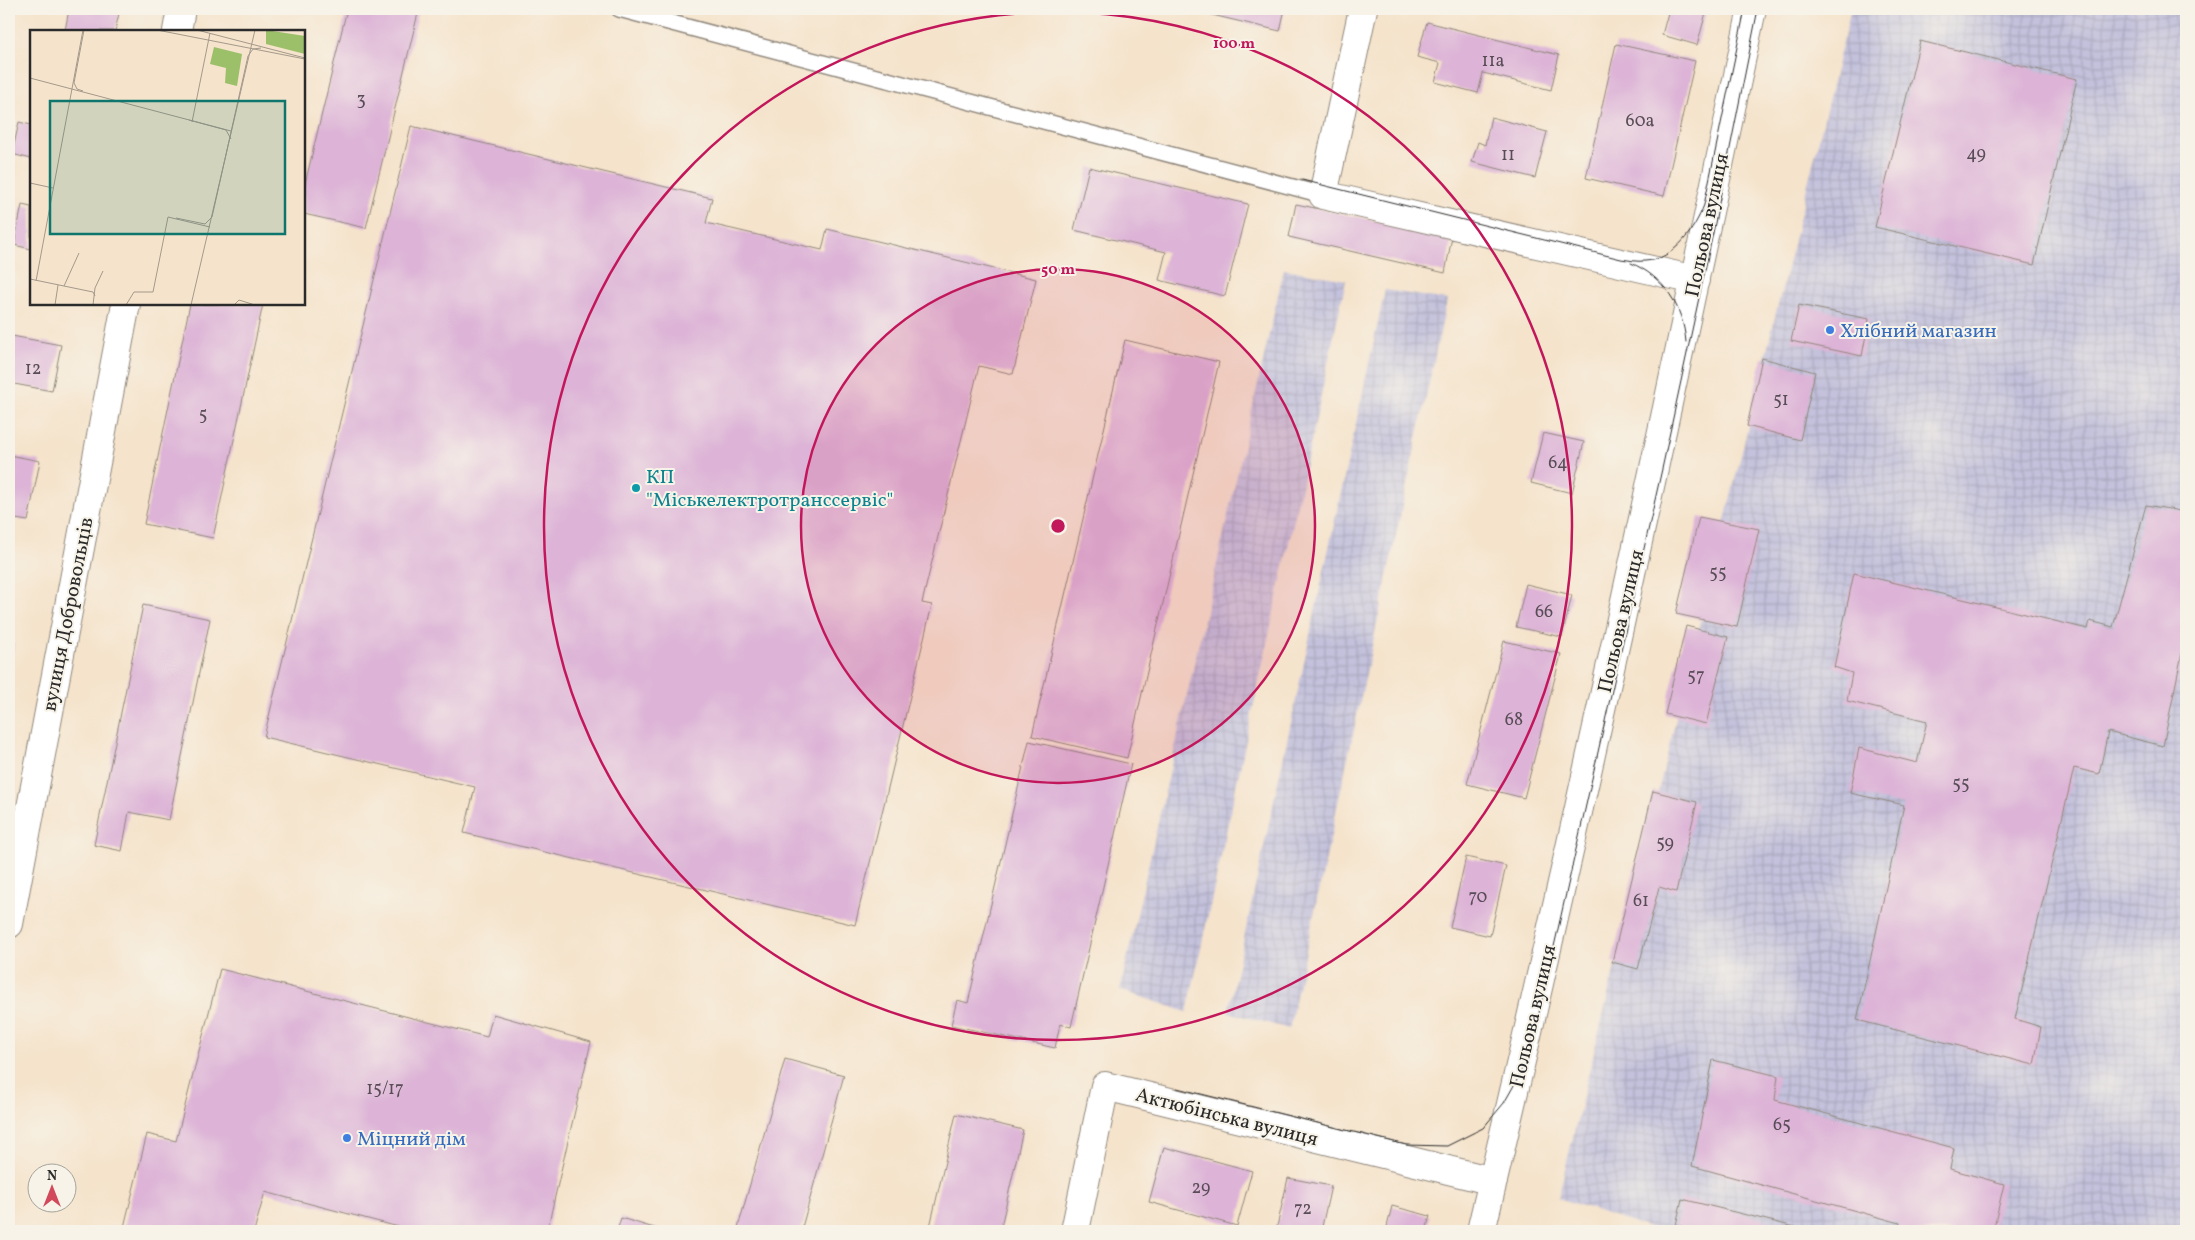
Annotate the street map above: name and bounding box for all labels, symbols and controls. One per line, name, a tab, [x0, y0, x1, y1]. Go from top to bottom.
inset map	[30, 30, 305, 305]
text: 100 m	[1213, 34, 1256, 55]
house number: 11а	[1482, 49, 1504, 74]
house number: 3	[356, 88, 366, 113]
house number: 60а	[1626, 109, 1654, 134]
house number: 49	[1966, 142, 1986, 167]
house number: 11	[1501, 143, 1515, 168]
street label: Польова вулиця	[1679, 151, 1737, 300]
text: 50 m	[1041, 260, 1075, 281]
place label: Хлібний магазин	[1840, 318, 1997, 346]
marker: Хлібний магазин	[1824, 324, 1836, 336]
house number: 12	[25, 357, 41, 382]
house number: 51	[1773, 388, 1789, 413]
house number: 5	[199, 403, 207, 428]
house number: 64	[1548, 451, 1568, 476]
place label: КП "Міськелектротранссервіс"	[646, 464, 893, 515]
marker: КП "Міськелектротранссервіс"	[630, 482, 642, 494]
street label: вулиця Добровольців	[36, 515, 102, 714]
centre of rings	[1049, 517, 1067, 535]
street label: Польова вулиця	[1592, 547, 1652, 696]
house number: 55	[1709, 561, 1727, 586]
house number: 66	[1535, 600, 1553, 625]
house number: 57	[1687, 664, 1705, 689]
house number: 68	[1505, 708, 1523, 733]
house number: 55	[1952, 772, 1970, 797]
house number: 59	[1656, 831, 1674, 856]
house number: 70	[1469, 885, 1488, 910]
house number: 61	[1633, 889, 1649, 914]
street label: Польова вулиця	[1504, 942, 1564, 1091]
house number: 15/17	[366, 1077, 404, 1102]
street label: Актюбінська вулиця	[1132, 1082, 1321, 1154]
house number: 65	[1773, 1113, 1791, 1138]
place label: Міцний дім	[357, 1126, 466, 1154]
marker: Міцний дім	[341, 1132, 353, 1144]
north arrow	[28, 1162, 78, 1212]
text: N	[47, 1167, 57, 1186]
house number: 29	[1192, 1176, 1210, 1201]
house number: 72	[1294, 1197, 1312, 1222]

